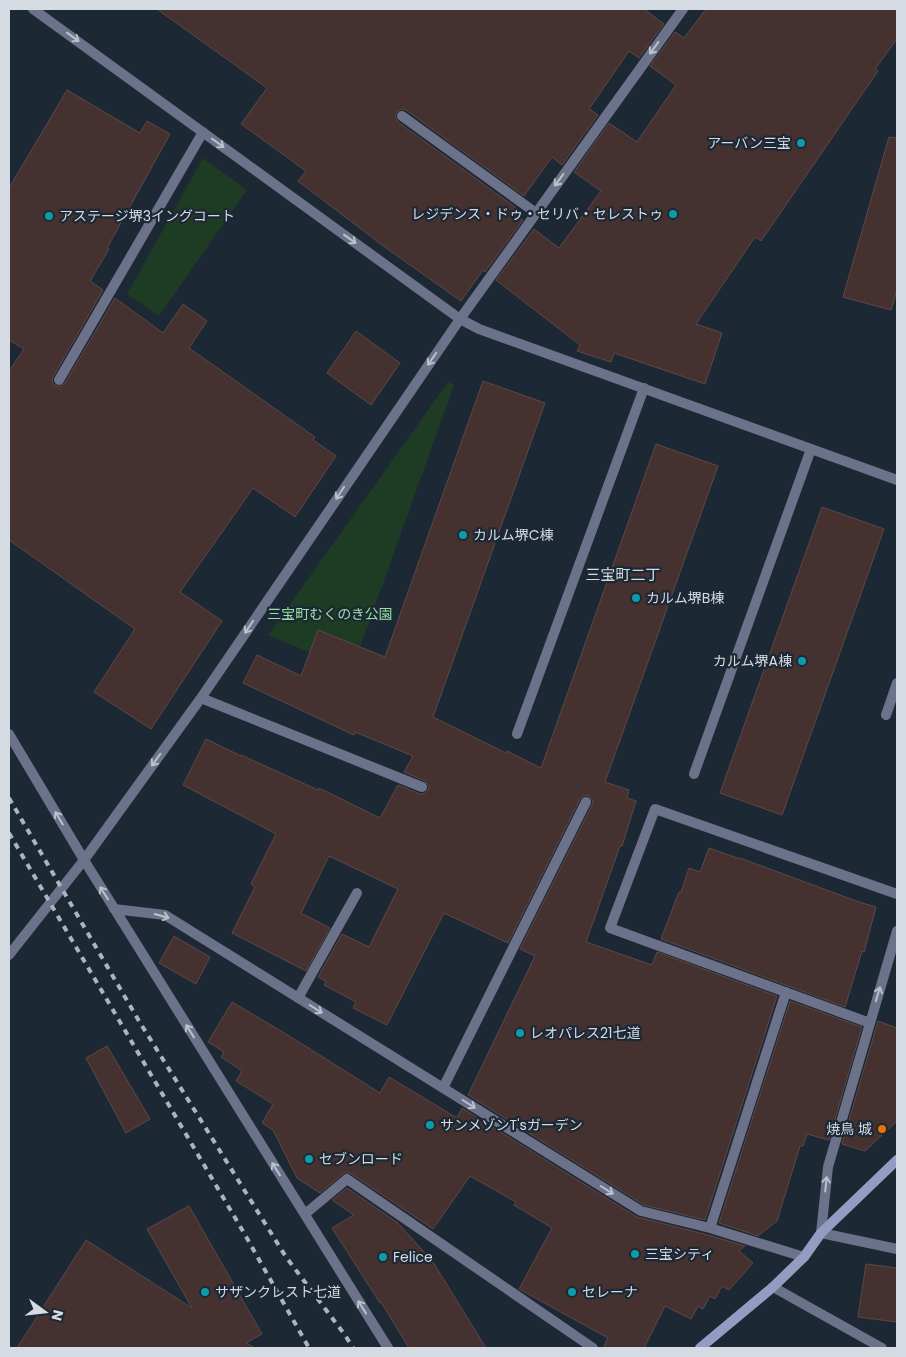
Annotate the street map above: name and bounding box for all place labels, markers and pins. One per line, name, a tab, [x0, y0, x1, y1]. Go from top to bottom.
place label: アーバン三宝	[707, 133, 791, 153]
marker: アーバン三宝	[795, 137, 807, 149]
place label: レジデンス・ドゥ・セリバ・セレストゥ	[411, 204, 663, 224]
place label: アステージ堺3イングコート	[59, 206, 235, 226]
marker: レジデンス・ドゥ・セリバ・セレストゥ	[667, 208, 679, 220]
marker: アステージ堺3イングコート	[43, 210, 55, 222]
place label: カルム堺C棟	[473, 525, 554, 545]
marker: カルム堺C棟	[457, 529, 469, 541]
place label: カルム堺B棟	[646, 588, 724, 608]
marker: カルム堺B棟	[630, 592, 642, 604]
place label: カルム堺A棟	[713, 651, 792, 671]
marker: カルム堺A棟	[796, 655, 808, 667]
place label: レオパレス21七道	[530, 1023, 641, 1043]
marker: レオパレス21七道	[514, 1027, 526, 1039]
place label: サンメゾンT'sガーデン	[440, 1115, 583, 1135]
marker: サンメゾンT'sガーデン	[424, 1119, 436, 1131]
place label: 焼鳥 城	[826, 1119, 872, 1139]
marker: 焼鳥 城	[876, 1123, 888, 1135]
place label: セブンロード	[319, 1149, 403, 1169]
marker: セブンロード	[303, 1153, 315, 1165]
place label: 三宝シティ	[645, 1244, 714, 1264]
place label: Felice	[393, 1247, 433, 1267]
marker: 三宝シティ	[629, 1248, 641, 1260]
marker: Felice	[377, 1251, 389, 1263]
place label: サザンクレスト七道	[215, 1282, 341, 1302]
place label: セレーナ	[582, 1282, 638, 1302]
marker: サザンクレスト七道	[199, 1286, 211, 1298]
marker: セレーナ	[566, 1286, 578, 1298]

